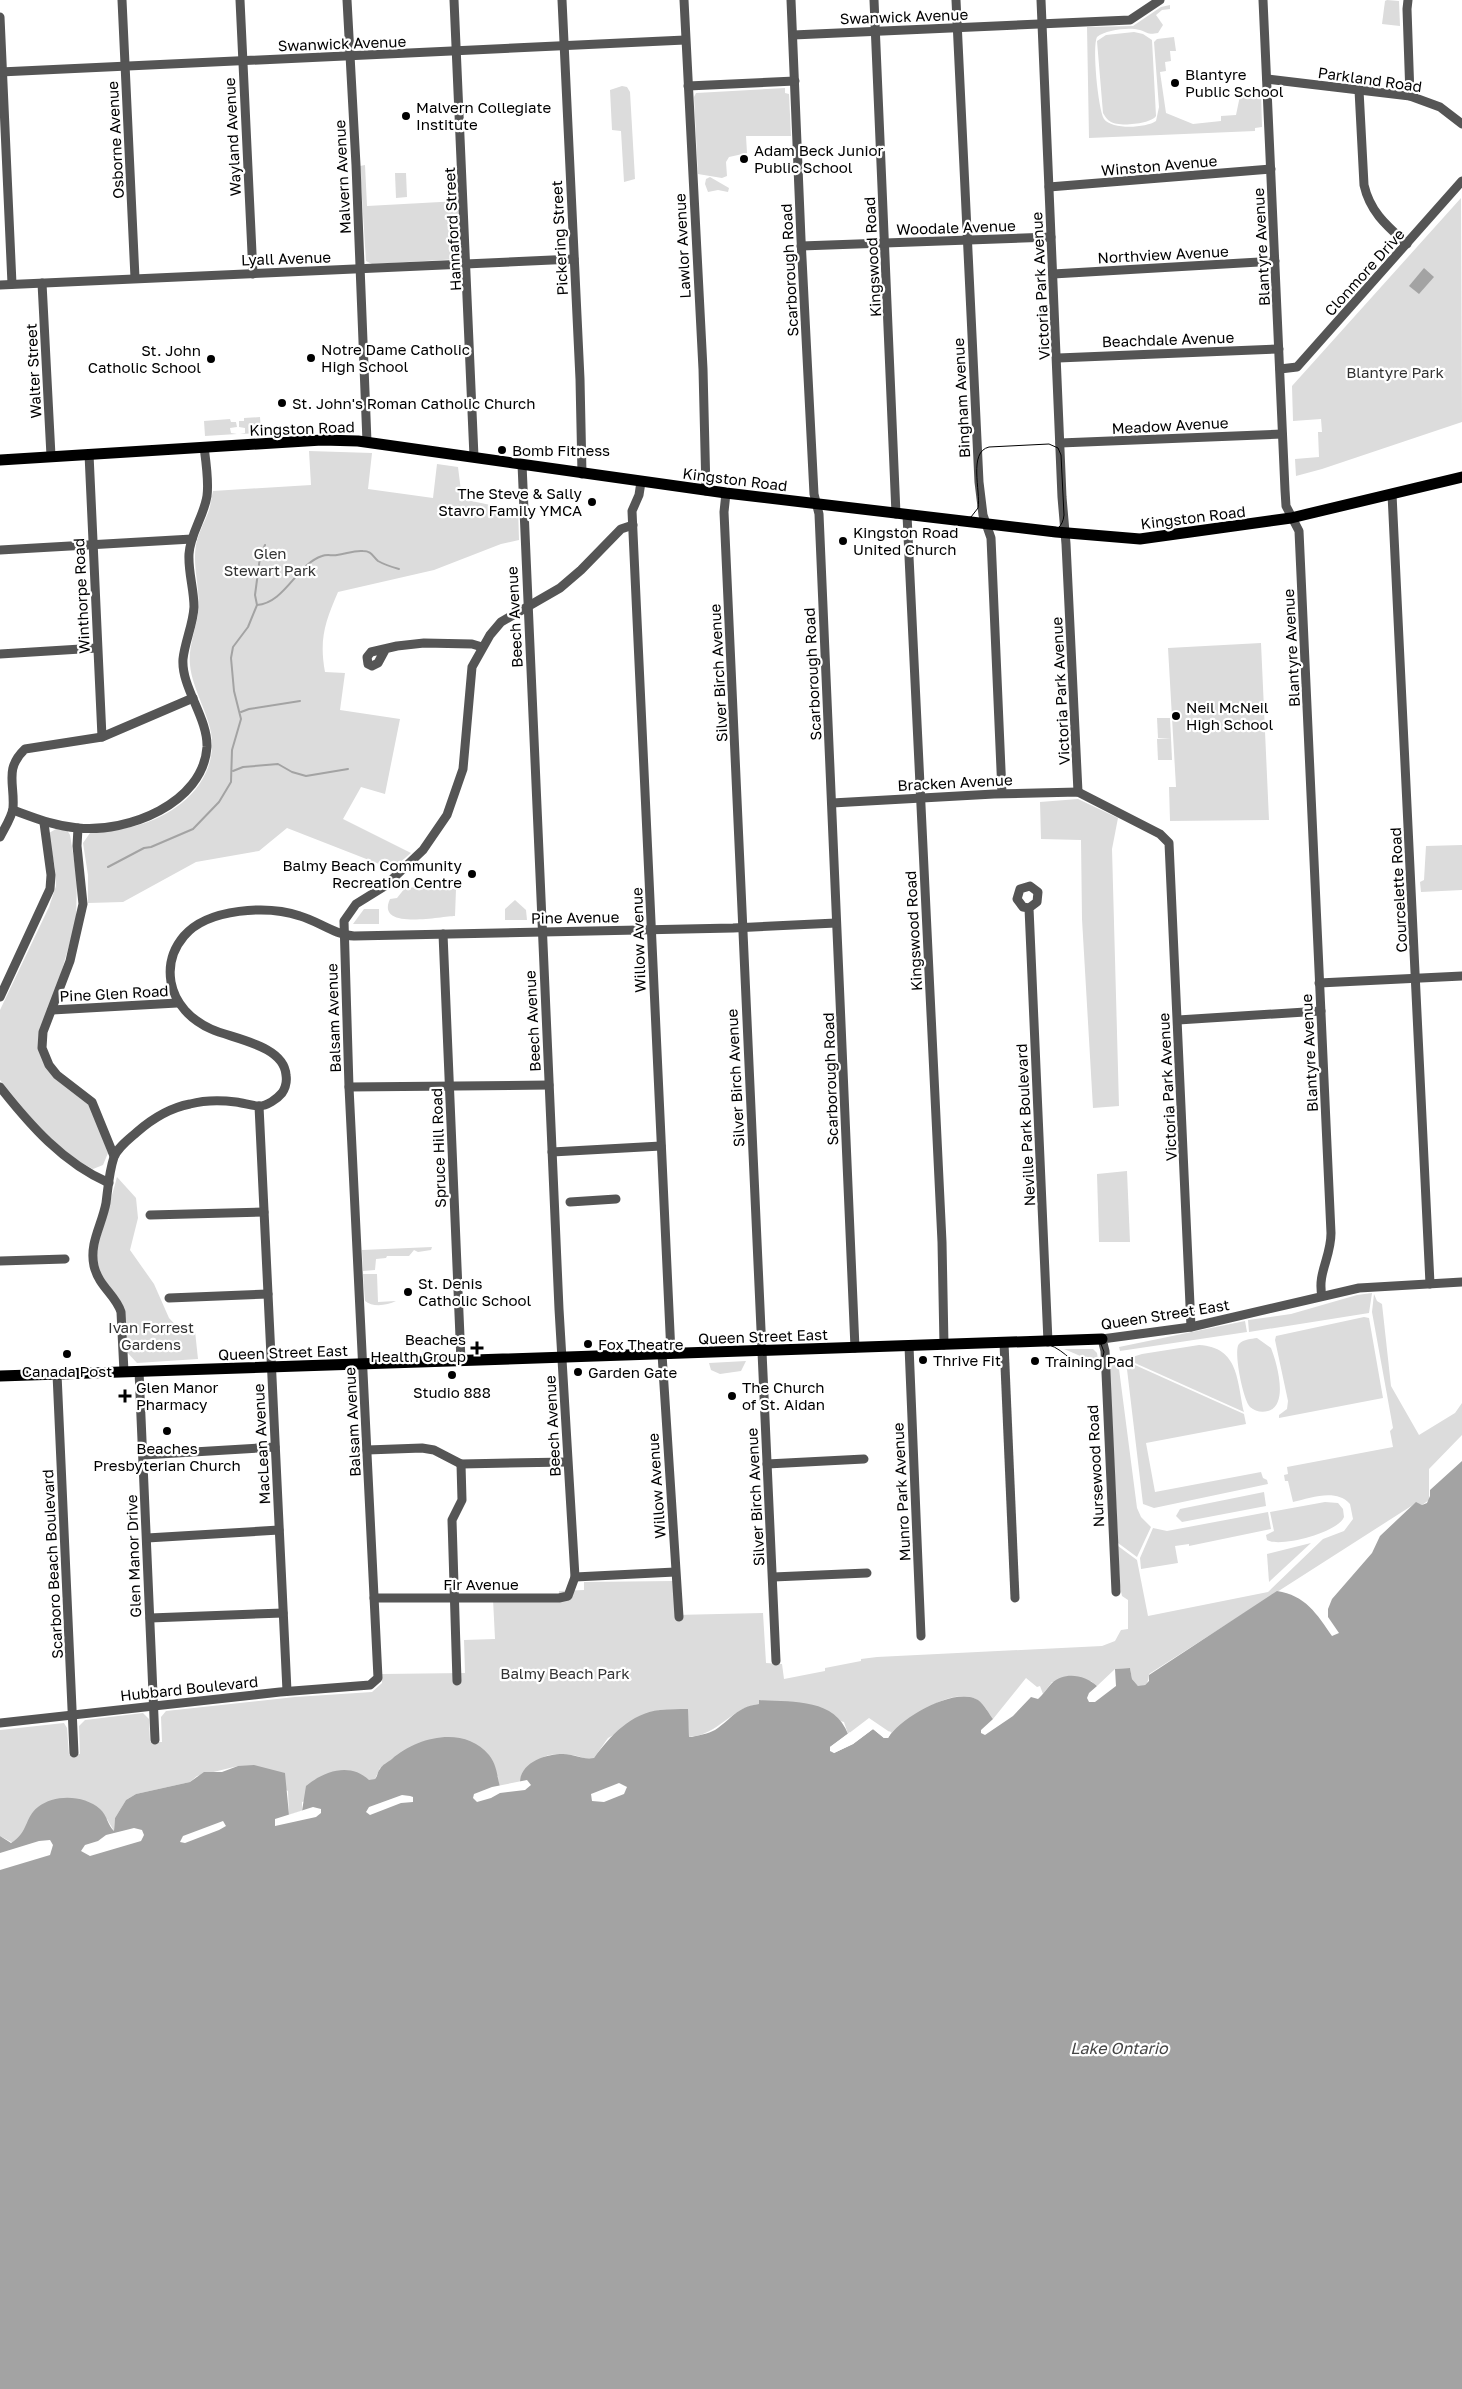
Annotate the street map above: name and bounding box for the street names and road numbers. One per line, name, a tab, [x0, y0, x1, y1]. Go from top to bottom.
street label: Swanwick Avenue	[840, 5, 969, 27]
street label: Swanwick Avenue	[278, 32, 407, 54]
street label: Parkland Road	[1317, 63, 1423, 95]
street label: Wayland Avenue	[220, 77, 244, 197]
street label: Osborne Avenue	[103, 80, 127, 199]
street label: Malvern Avenue	[330, 119, 354, 235]
street label: Winston Avenue	[1100, 151, 1218, 179]
street label: Hannaford Street	[440, 167, 464, 291]
street label: Pickering Street	[547, 180, 571, 296]
street label: Blantyre Avenue	[1249, 187, 1273, 306]
street label: Lawlor Avenue	[670, 193, 694, 299]
street label: Kingswood Road	[860, 196, 884, 318]
street label: Scarborough Road	[777, 203, 801, 337]
street label: Victoria Park Avenue	[1027, 211, 1053, 361]
street label: Woodale Avenue	[896, 216, 1016, 238]
street label: Clonmore Drive	[1320, 225, 1408, 319]
street label: Northview Avenue	[1097, 242, 1229, 266]
street label: Lyall Avenue	[241, 247, 332, 269]
street label: Walter Street	[22, 323, 44, 419]
street label: Beachdale Avenue	[1102, 328, 1235, 350]
street label: Bingham Avenue	[949, 337, 973, 458]
street label: Meadow Avenue	[1111, 413, 1229, 437]
street label: Kingston Road	[249, 417, 355, 439]
street label: Kingston Road	[682, 464, 788, 494]
street label: Kingston Road	[1140, 502, 1246, 532]
street label: Winthorpe Road	[69, 538, 93, 654]
street label: Beech Avenue	[502, 566, 526, 668]
street label: Blantyre Avenue	[1279, 588, 1303, 707]
street label: Silver Birch Avenue	[705, 603, 731, 743]
street label: Scarborough Road	[800, 607, 824, 741]
street label: Victoria Park Avenue	[1047, 616, 1073, 766]
street label: Bracken Avenue	[897, 770, 1013, 794]
street label: Courcelette Road	[1386, 827, 1410, 953]
street label: Kingswood Road	[901, 870, 925, 992]
street label: Willow Avenue	[627, 887, 649, 993]
street label: Pine Avenue	[531, 907, 620, 927]
street label: Balsam Avenue	[322, 963, 344, 1073]
street label: Beech Avenue	[520, 970, 544, 1072]
street label: Pine Glen Road	[59, 981, 169, 1005]
street label: Blantyre Avenue	[1297, 993, 1321, 1112]
street label: Silver Birch Avenue	[722, 1008, 748, 1148]
street label: Scarborough Road	[819, 1012, 841, 1146]
street label: Victoria Park Avenue	[1154, 1012, 1180, 1162]
street label: Neville Park Boulevard	[1012, 1043, 1038, 1207]
street label: Spruce Hill Road	[427, 1088, 449, 1208]
street label: Queen Street East	[1099, 1295, 1231, 1333]
street label: Queen Street East	[698, 1325, 828, 1347]
street label: Queen Street East	[218, 1341, 348, 1363]
street label: Balsam Avenue	[340, 1366, 364, 1477]
street label: Beech Avenue	[540, 1375, 564, 1477]
street label: MacLean Avenue	[249, 1383, 273, 1505]
street label: Nursewood Road	[1083, 1404, 1107, 1528]
street label: Munro Park Avenue	[888, 1422, 914, 1562]
street label: Silver Birch Avenue	[742, 1427, 768, 1567]
street label: Willow Avenue	[643, 1432, 669, 1539]
street label: Scarboro Beach Boulevard	[38, 1469, 66, 1659]
street label: Glen Manor Drive	[122, 1494, 144, 1618]
street label: Fir Avenue	[443, 1575, 519, 1593]
street label: Hubbard Boulevard	[119, 1672, 259, 1704]

